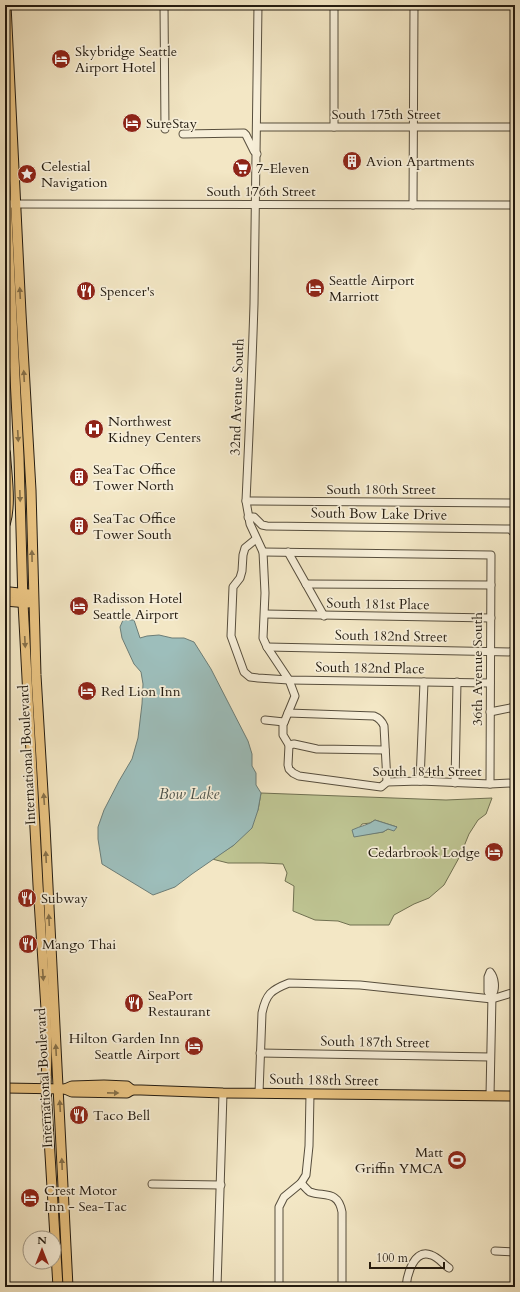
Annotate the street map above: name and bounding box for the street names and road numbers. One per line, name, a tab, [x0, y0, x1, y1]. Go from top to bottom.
street label: South 175th Street	[331, 105, 441, 124]
street label: South 176th Street	[206, 182, 316, 201]
street label: 32nd Avenue South	[225, 338, 249, 456]
street label: South 180th Street	[326, 480, 436, 499]
street label: South Bow Lake Drive	[311, 503, 447, 525]
street label: South 181st Place	[326, 594, 430, 614]
street label: 36th Avenue South	[468, 612, 487, 726]
street label: South 182nd Street	[335, 626, 448, 646]
street label: South 182nd Place	[315, 658, 425, 678]
street label: International Boulevard	[14, 684, 40, 826]
street label: South 184th Street	[372, 762, 482, 781]
street label: International Boulevard	[31, 1007, 57, 1149]
street label: South 187th Street	[320, 1032, 430, 1052]
street label: South 188th Street	[269, 1070, 379, 1090]

